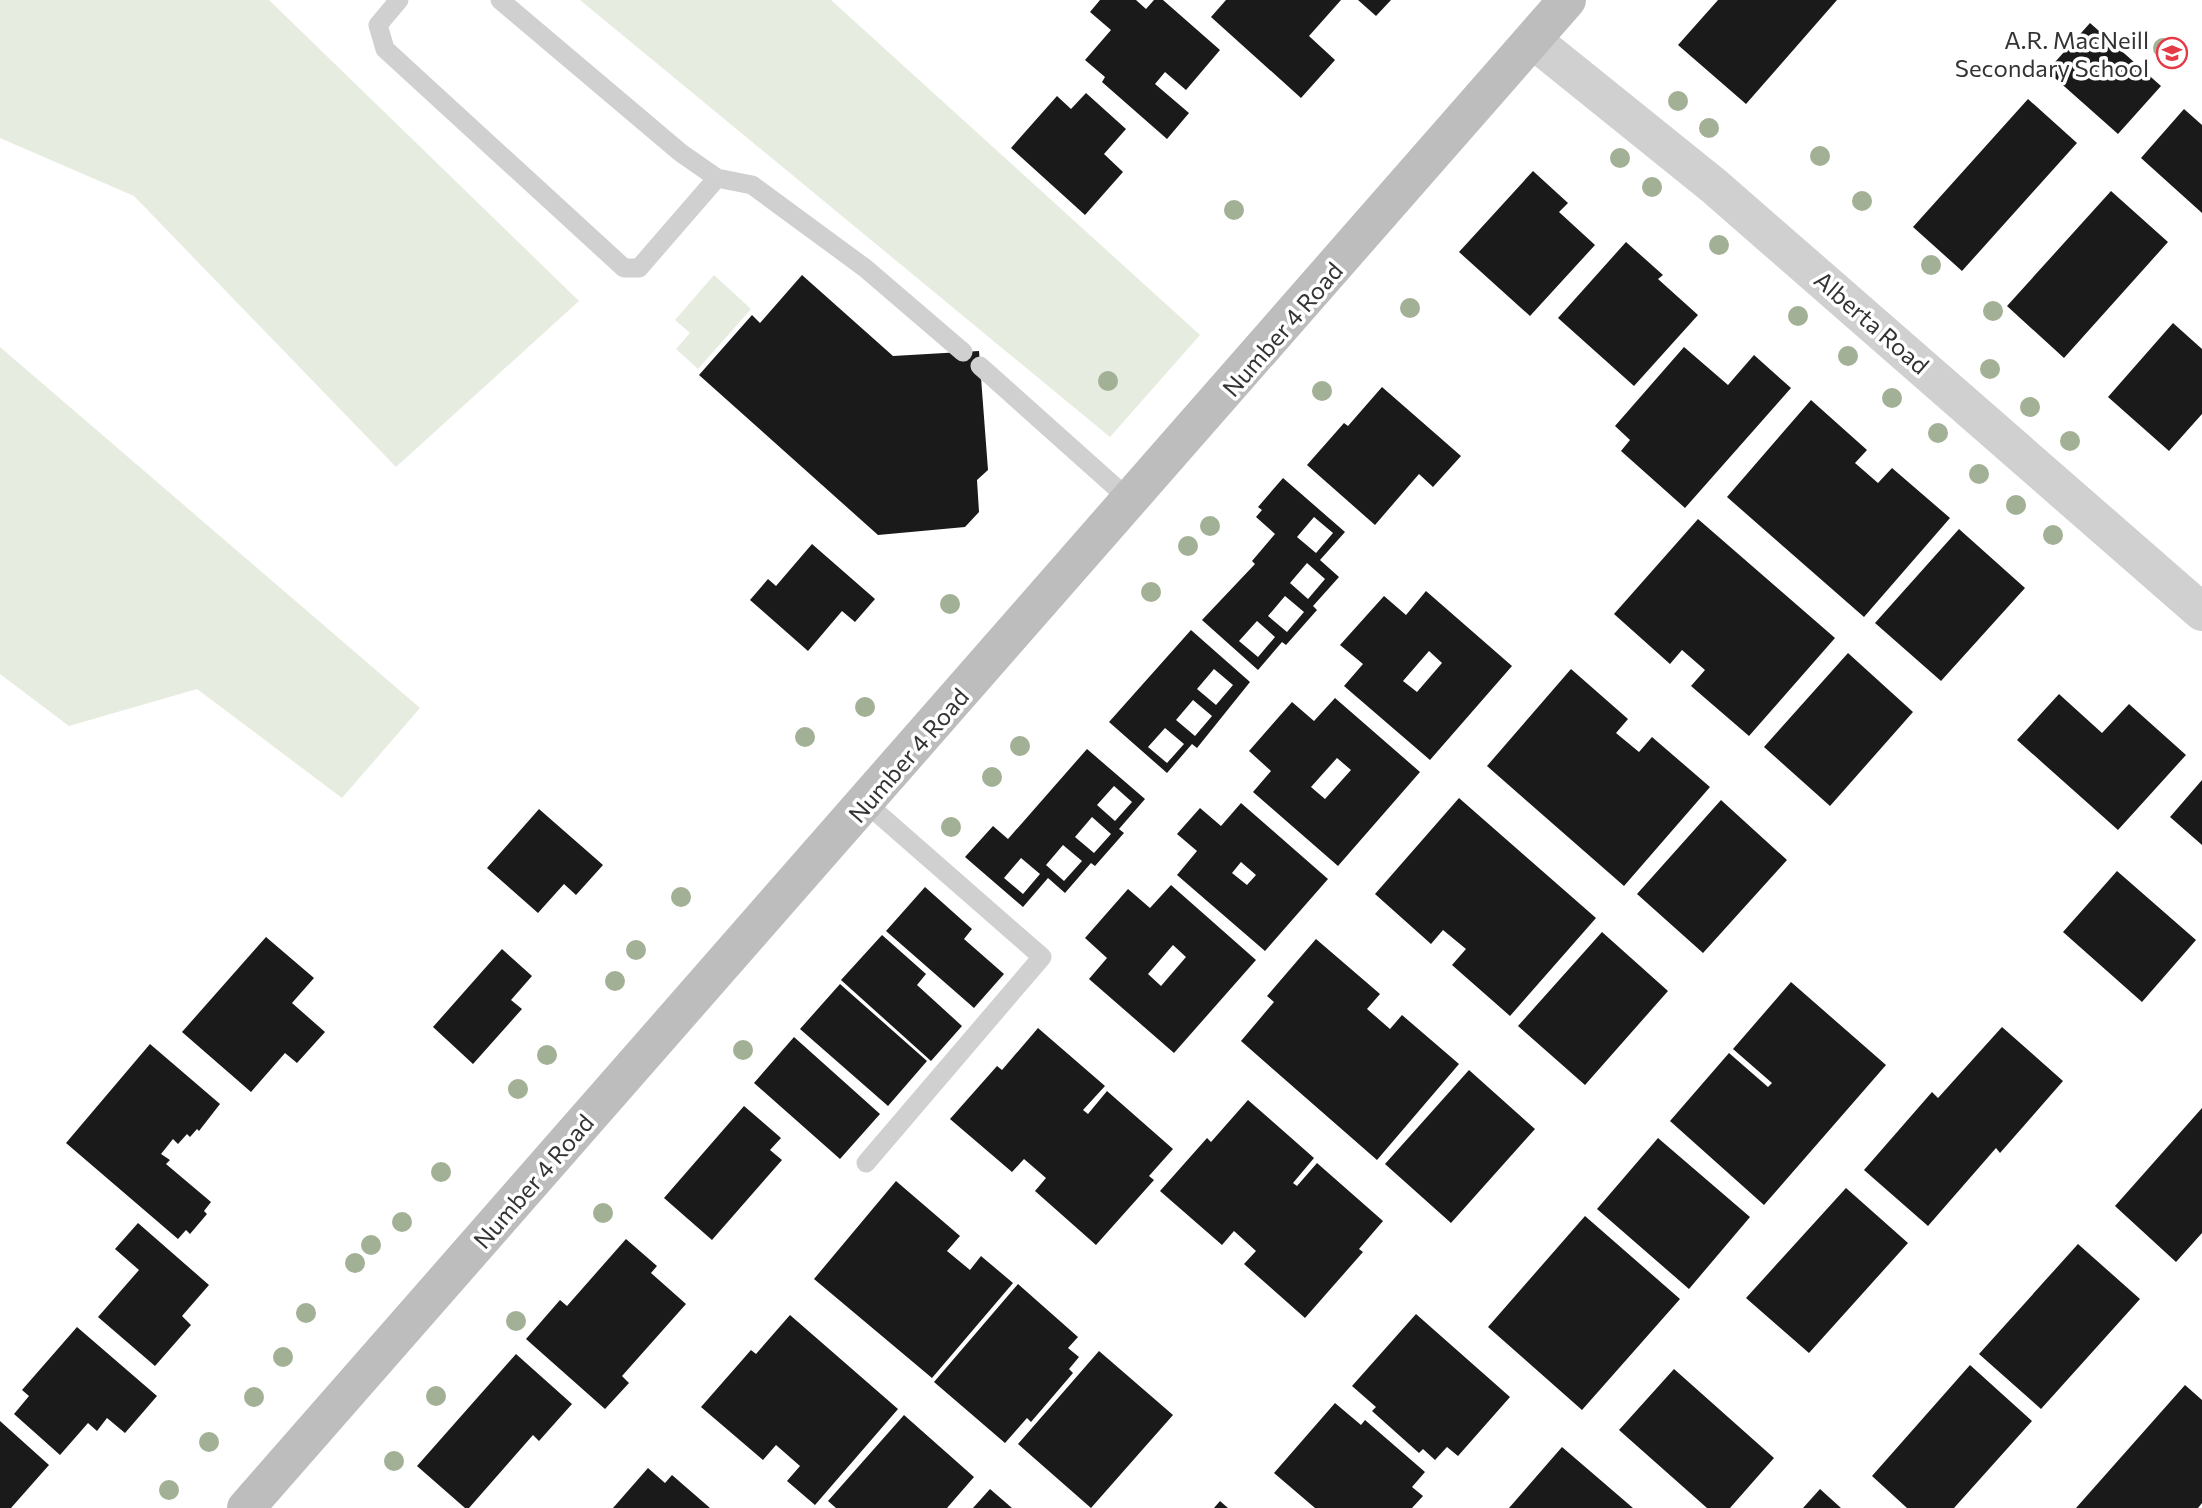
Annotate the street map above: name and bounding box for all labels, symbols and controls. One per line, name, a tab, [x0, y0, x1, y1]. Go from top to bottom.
place label: A.R. MacNeill Secondary School	[1955, 25, 2149, 82]
school or university icon: A.R. MacNeill Secondary School	[2155, 36, 2189, 70]
street label: Number 4 Road	[1216, 256, 1348, 402]
street label: Alberta Road	[1809, 264, 1935, 380]
street label: Number 4 Road	[842, 682, 974, 828]
street label: Number 4 Road	[467, 1108, 599, 1254]

